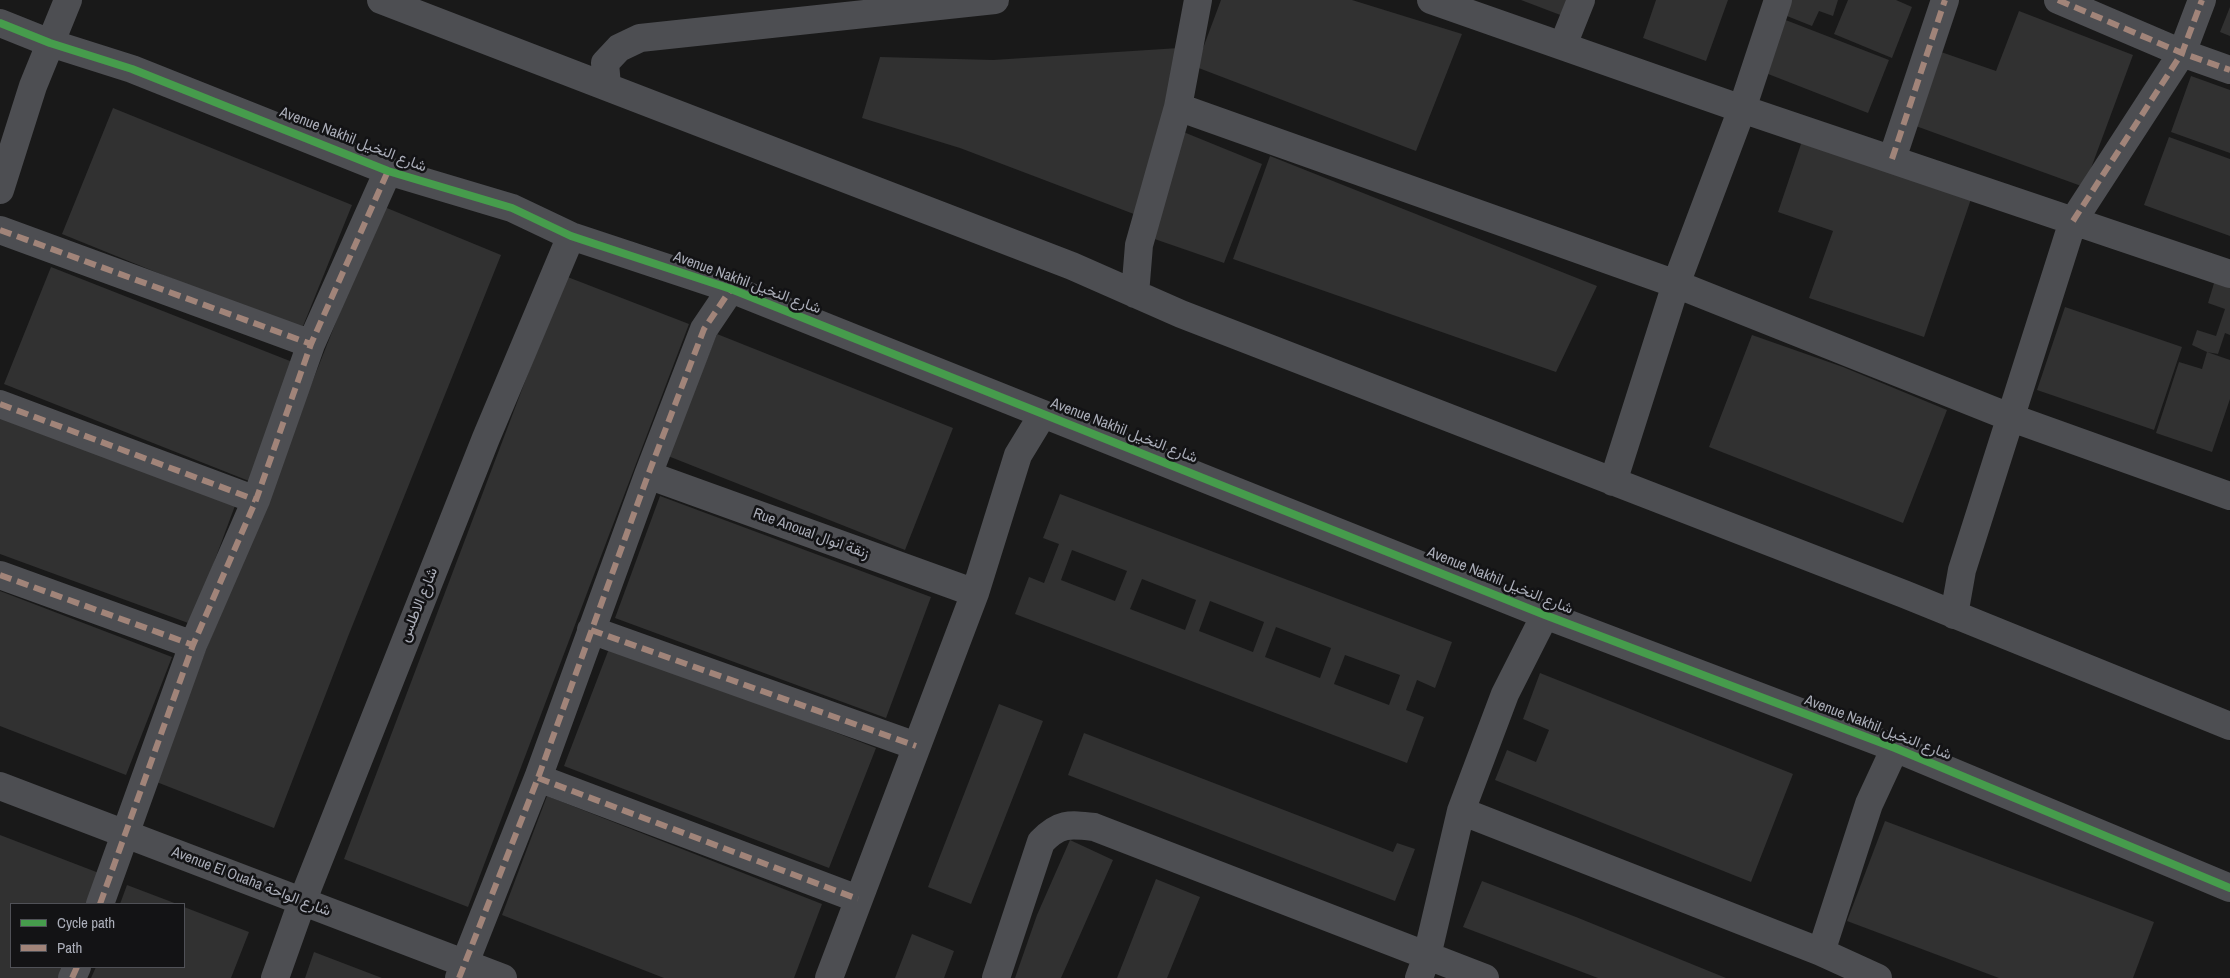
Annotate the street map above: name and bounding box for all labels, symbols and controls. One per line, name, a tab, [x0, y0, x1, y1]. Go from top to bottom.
street label: Avenue Nakhil شارع النخيل	[277, 104, 429, 176]
street label: Avenue Nakhil شارع النخيل	[671, 248, 823, 318]
street label: Avenue Nakhil شارع النخيل	[1048, 395, 1200, 467]
street label: Rue Anoual زنقة انوال	[750, 505, 872, 563]
street label: Avenue Nakhil شارع النخيل	[1424, 543, 1576, 619]
street label: شارع الاطلس	[396, 565, 442, 645]
street label: Avenue Nakhil شارع النخيل	[1802, 692, 1954, 764]
street label: Avenue El Ouaha شارع الواحة	[169, 843, 333, 921]
legend	[10, 903, 185, 968]
text: Cycle path	[57, 912, 115, 933]
text: Path	[57, 937, 82, 958]

